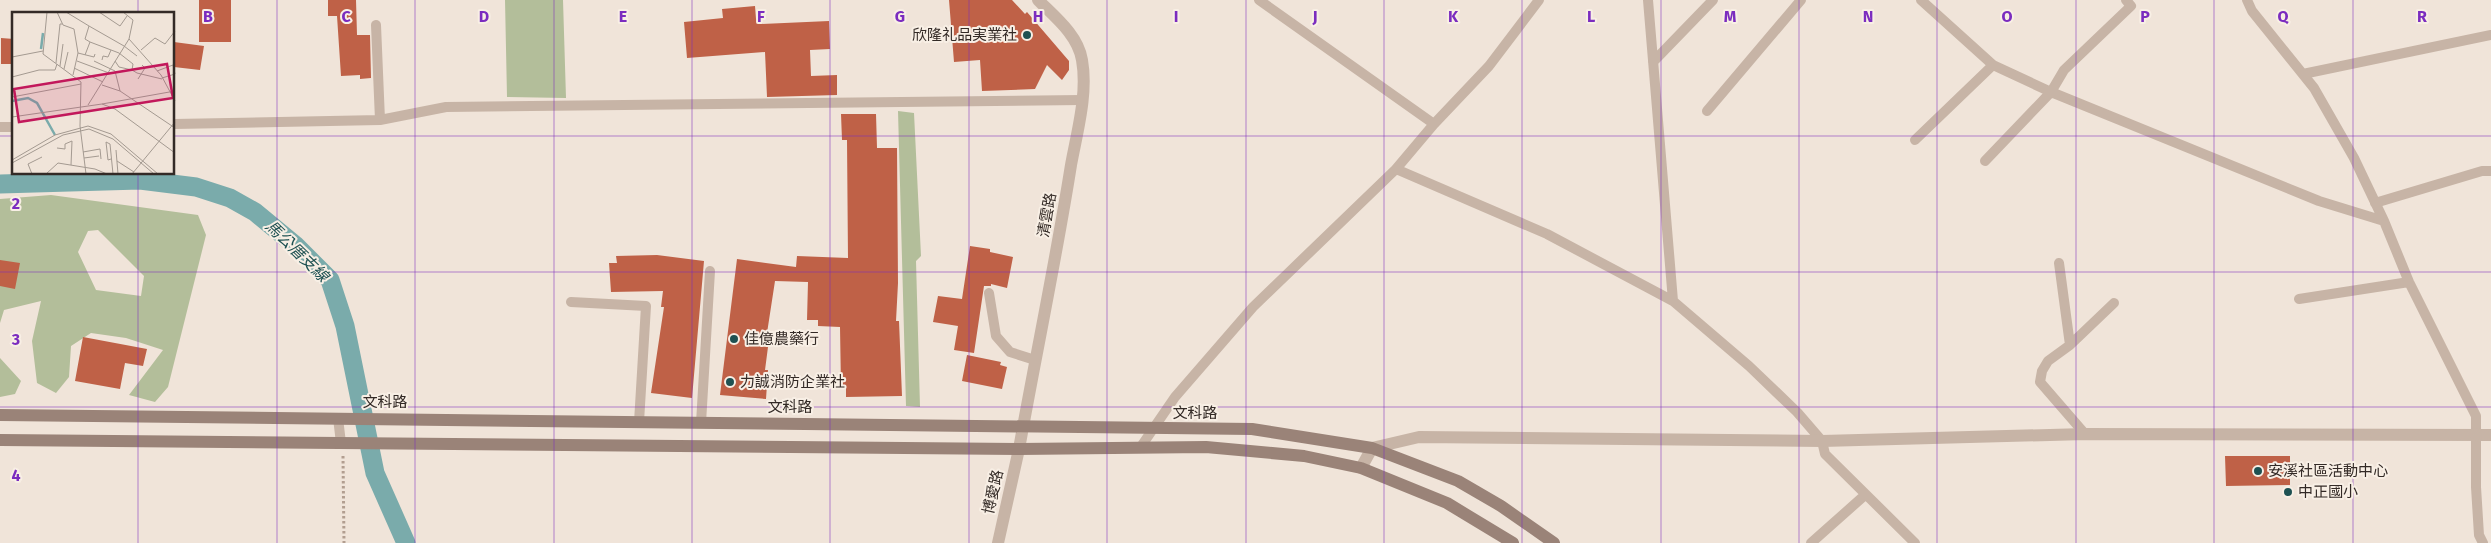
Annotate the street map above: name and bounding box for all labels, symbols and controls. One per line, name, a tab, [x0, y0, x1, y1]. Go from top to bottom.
text: B	[203, 7, 213, 26]
text: C	[341, 7, 351, 26]
text: D	[479, 7, 489, 26]
text: E	[619, 7, 627, 26]
text: F	[757, 7, 765, 26]
text: G	[895, 7, 905, 26]
text: H	[1033, 7, 1043, 26]
text: I	[1174, 7, 1178, 26]
text: J	[1311, 7, 1318, 26]
text: K	[1448, 7, 1459, 26]
text: L	[1587, 7, 1595, 26]
text: M	[1724, 7, 1737, 26]
text: N	[1863, 7, 1873, 26]
text: O	[2001, 7, 2013, 26]
text: P	[2140, 7, 2150, 26]
text: Q	[2277, 7, 2289, 26]
text: R	[2417, 7, 2427, 26]
inset map	[12, 12, 175, 175]
place label: 欣隆礼品実業社	[912, 26, 1017, 44]
marker: 欣隆礼品実業社	[1021, 29, 1033, 41]
street label: 清雲路	[1034, 191, 1060, 239]
text: 2	[12, 194, 20, 213]
water label: 馬公厝支線	[262, 216, 334, 287]
text: 3	[11, 330, 20, 349]
place label: 佳億農藥行	[744, 330, 819, 348]
marker: 佳億農藥行	[728, 333, 740, 345]
place label: 力誠消防企業社	[740, 373, 845, 391]
marker: 力誠消防企業社	[724, 376, 736, 388]
street label: 文科路	[362, 393, 408, 411]
street label: 文科路	[767, 398, 813, 416]
street label: 文科路	[1172, 404, 1218, 422]
place label: 安溪社區活動中心	[2268, 462, 2388, 480]
marker: 安溪社區活動中心	[2252, 465, 2264, 477]
text: 4	[11, 466, 21, 485]
street label: 博愛路	[979, 468, 1007, 516]
place label: 中正國小	[2298, 483, 2358, 501]
marker: 中正國小	[2282, 486, 2294, 498]

